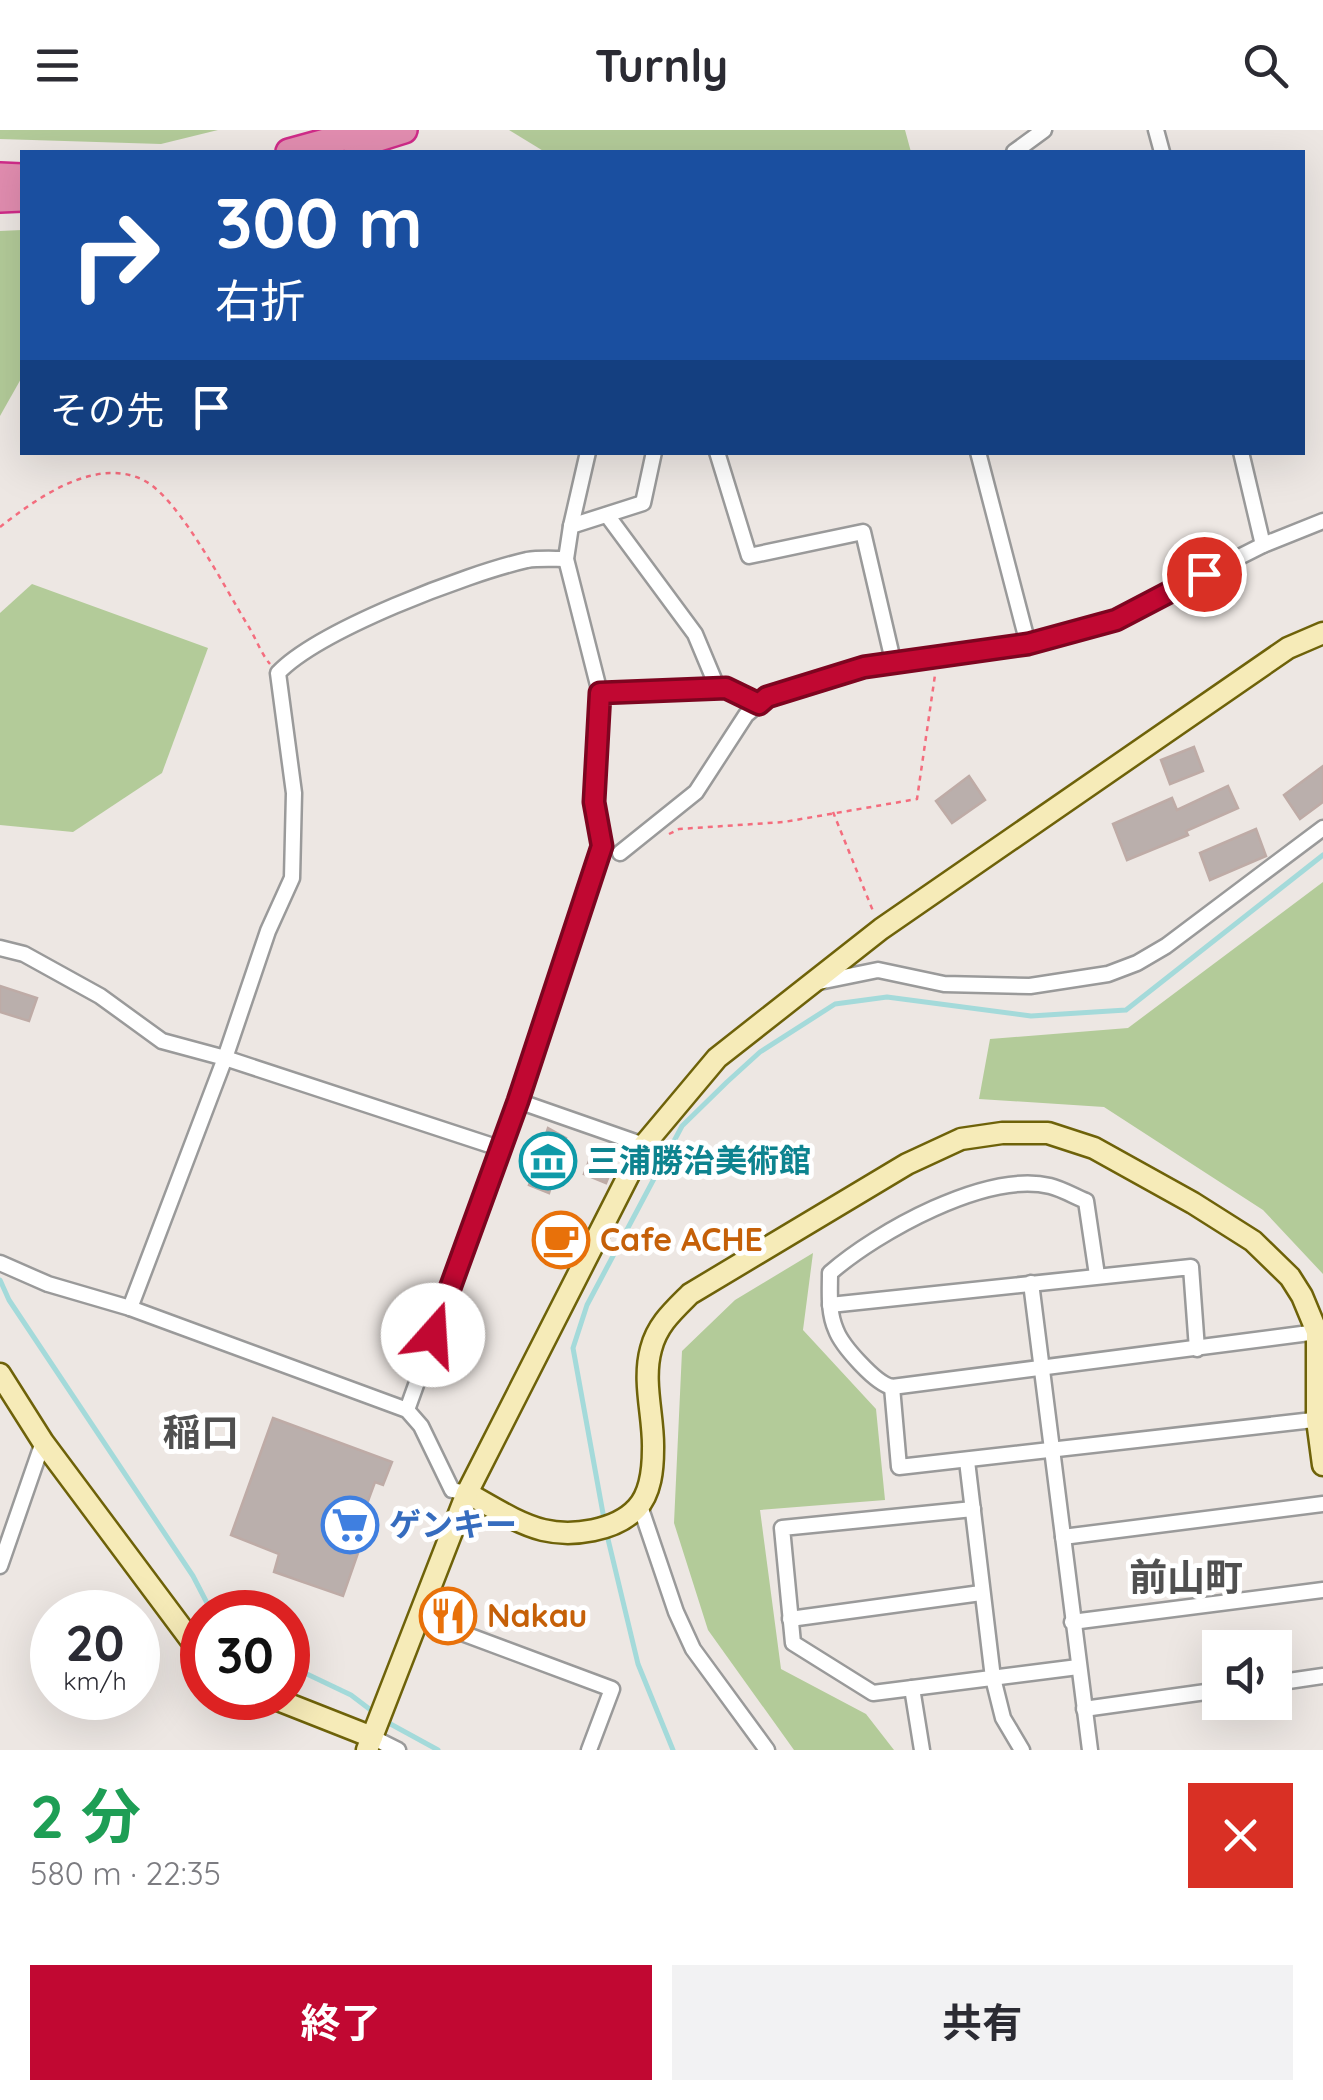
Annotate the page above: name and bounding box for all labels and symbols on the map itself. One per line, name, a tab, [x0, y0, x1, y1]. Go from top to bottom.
pin	[1162, 532, 1247, 617]
museum icon: 三浦勝治美術館	[518, 1131, 578, 1191]
place label: 三浦勝治美術館	[587, 1140, 811, 1180]
cafe icon: Cafe ACHE	[531, 1210, 591, 1270]
place label: Cafe ACHE	[600, 1219, 763, 1259]
position arrow	[381, 1283, 485, 1387]
district label: 稲口	[163, 1408, 239, 1456]
supermarket icon: ゲンキー	[320, 1495, 380, 1555]
place label: ゲンキー	[389, 1504, 517, 1544]
district label: 前山町	[1129, 1553, 1243, 1601]
restaurant icon: Nakau	[418, 1586, 478, 1646]
speed limit sign: 30	[180, 1590, 310, 1720]
place label: Nakau	[487, 1595, 587, 1635]

